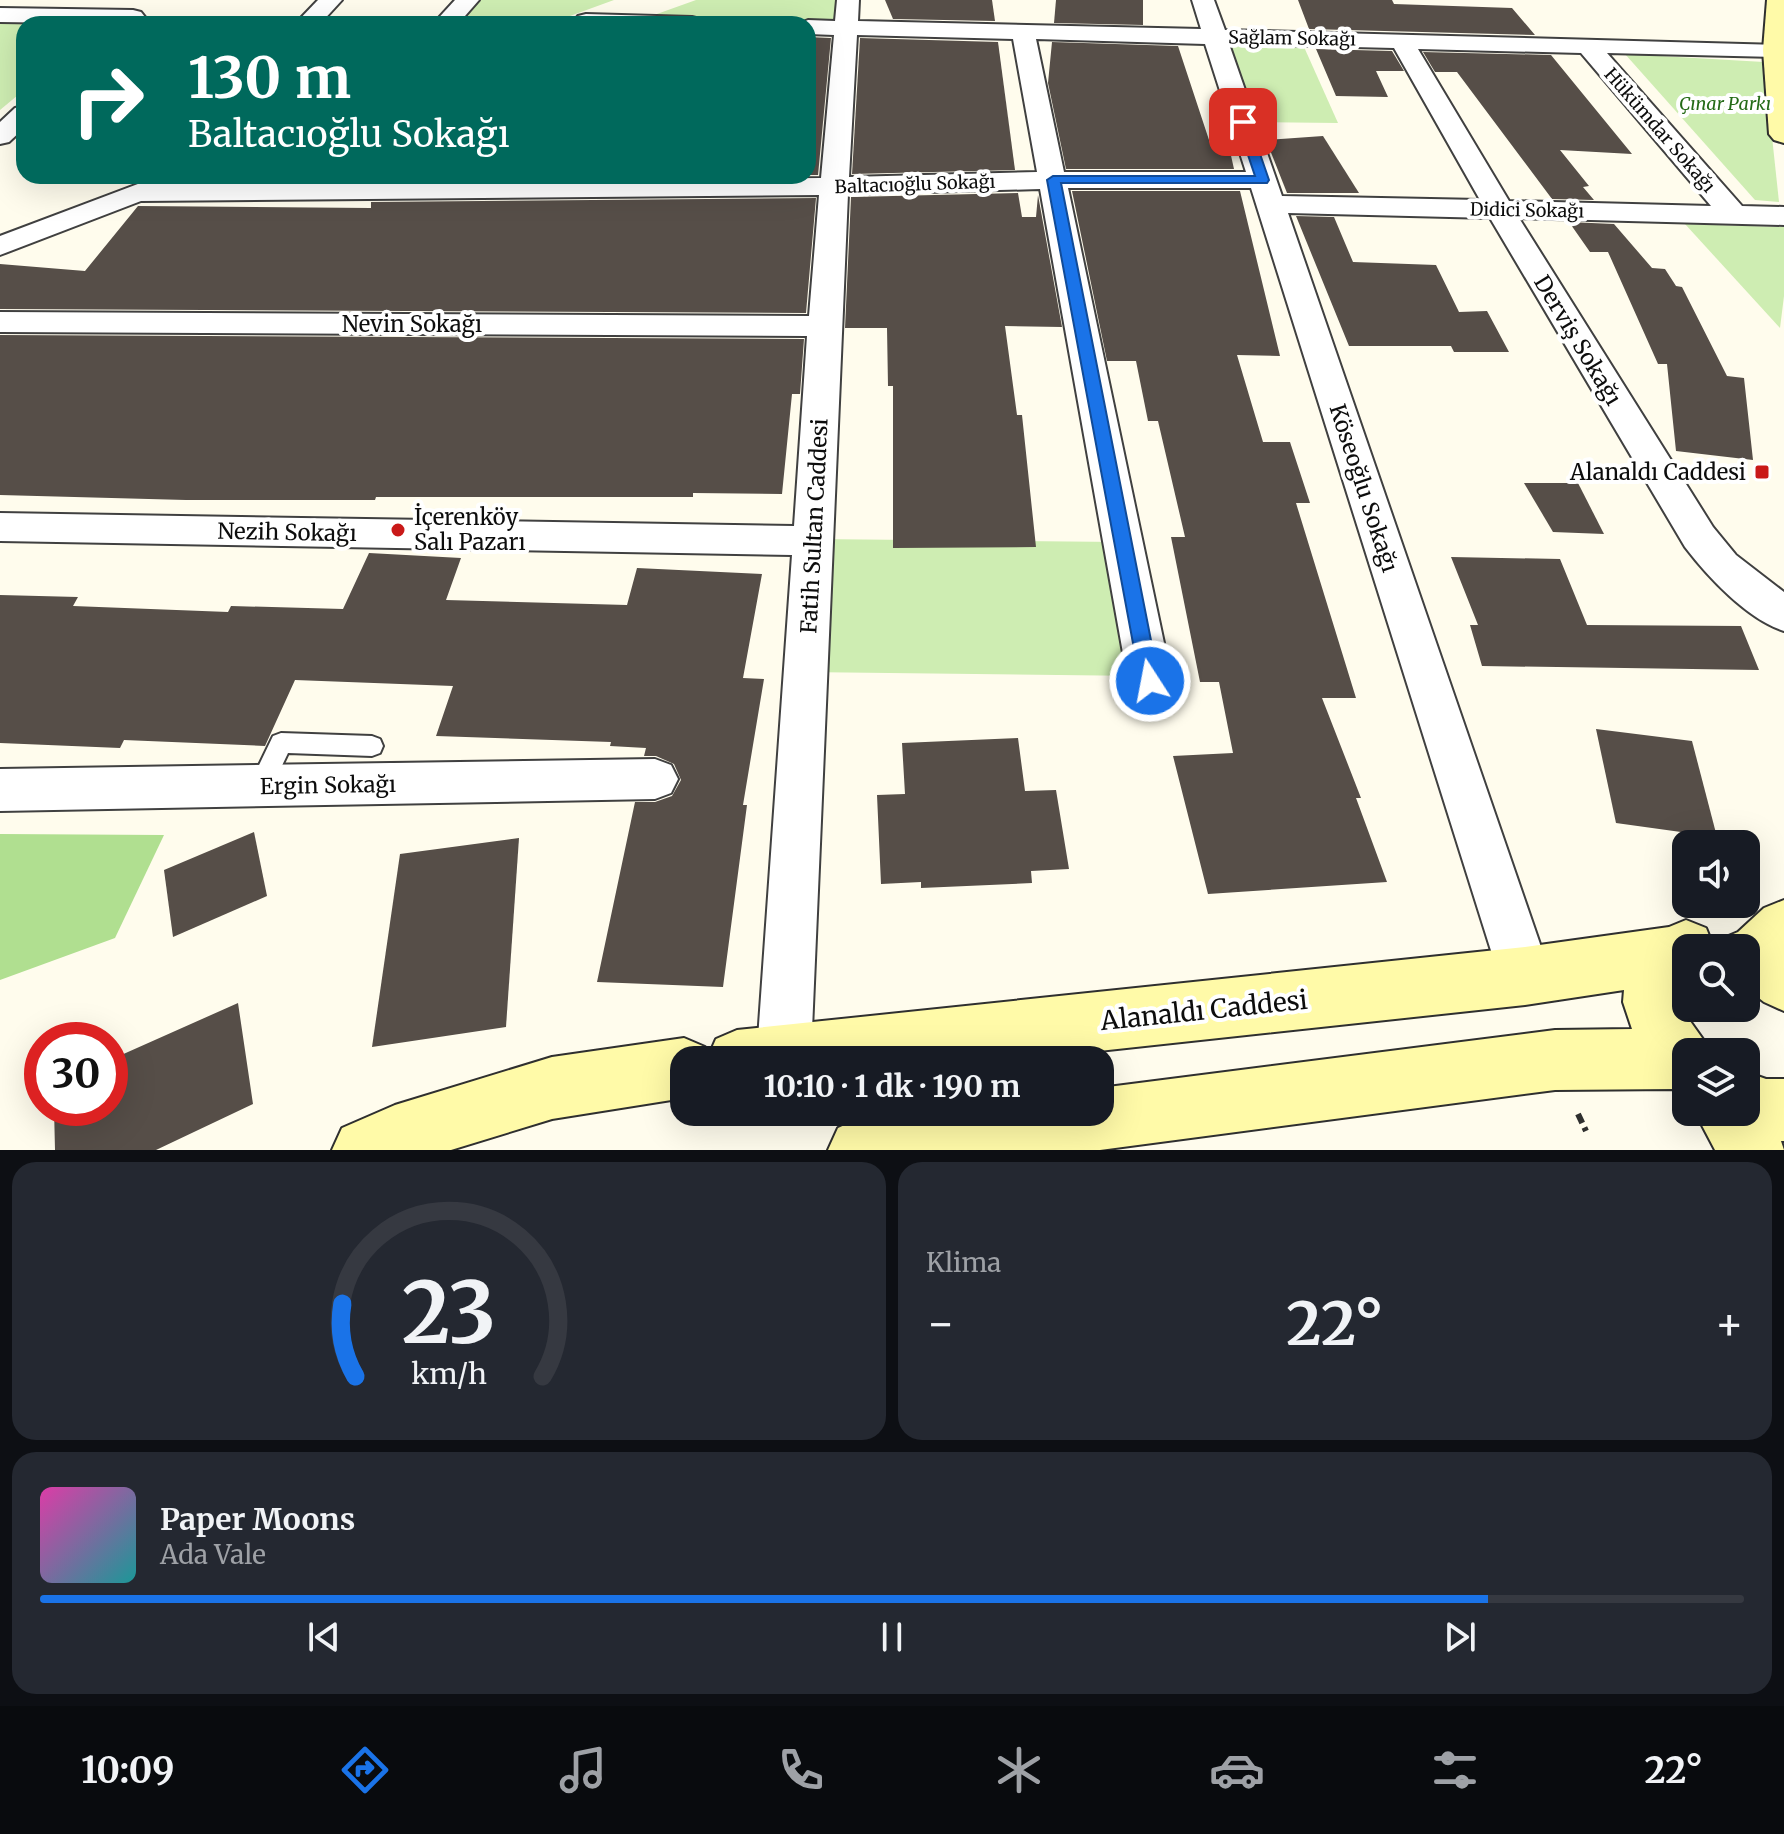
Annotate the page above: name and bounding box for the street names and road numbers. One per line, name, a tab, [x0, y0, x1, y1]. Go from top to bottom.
street label: Sağlam Sokağı	[1228, 25, 1356, 51]
street label: Hükümdar Sokağı	[1600, 63, 1721, 197]
street label: Baltacıoğlu Sokağı	[834, 170, 996, 198]
street label: Didici Sokağı	[1470, 198, 1584, 222]
street label: Derviş Sokağı	[1528, 270, 1628, 410]
street label: Nevin Sokağı	[342, 310, 482, 338]
street label: Köseoğlu Sokağı	[1324, 400, 1404, 576]
street label: Fatih Sultan Caddesi	[794, 418, 834, 634]
street label: Nezih Sokağı	[217, 517, 357, 547]
street label: Ergin Sokağı	[260, 770, 396, 800]
street label: Alanaldı Caddesi	[1098, 983, 1309, 1037]

